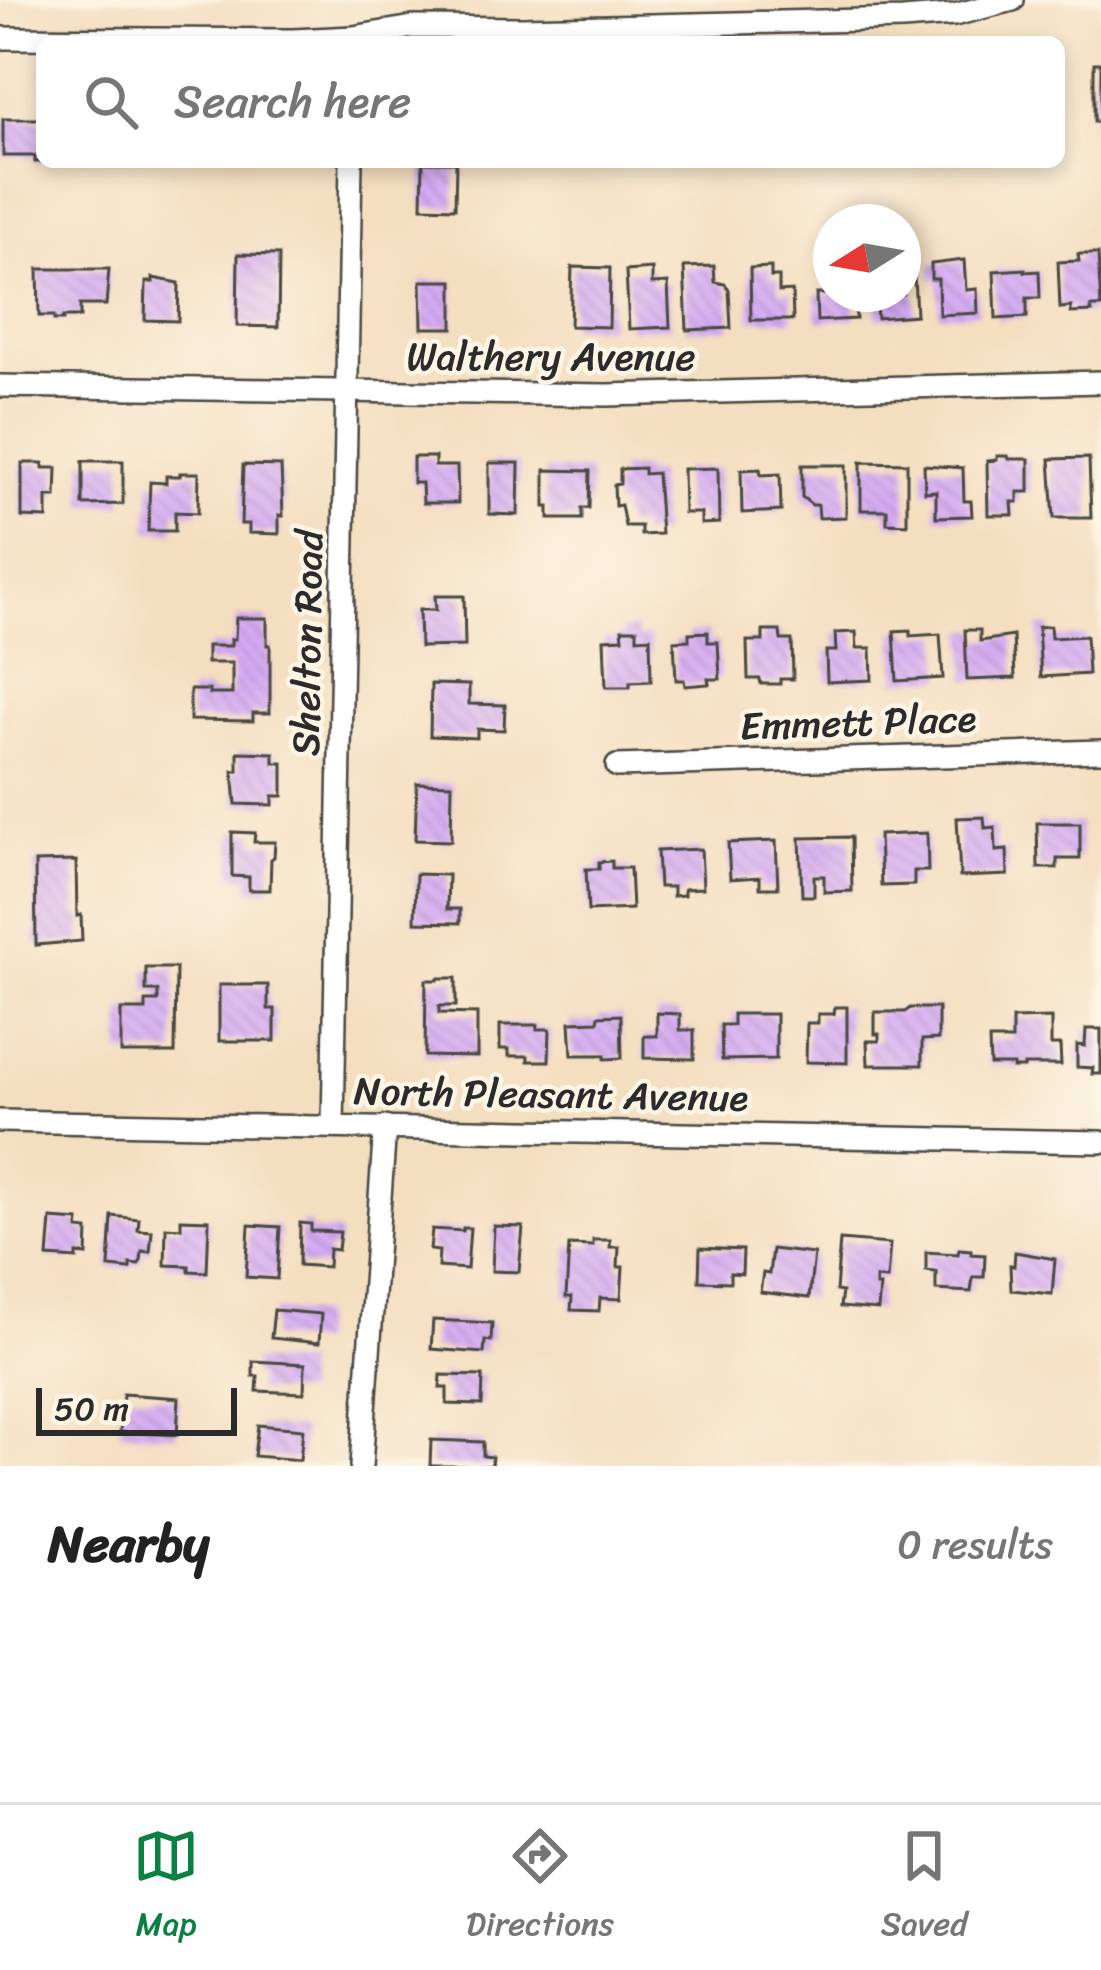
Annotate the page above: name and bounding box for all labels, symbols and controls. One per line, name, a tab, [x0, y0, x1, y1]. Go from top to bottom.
search box	[36, 36, 1065, 168]
text: Search here	[174, 62, 411, 142]
icon: search	[78, 69, 144, 135]
north arrow	[813, 204, 921, 312]
street label: Walthery Avenue	[406, 322, 696, 391]
street label: Shelton Road	[271, 527, 344, 757]
street label: Emmett Place	[739, 683, 978, 761]
street label: North Pleasant Avenue	[353, 1056, 749, 1132]
text: 50 m	[54, 1380, 129, 1438]
scale bar	[36, 1382, 237, 1435]
text: Nearby	[48, 1499, 209, 1589]
text: 0 results	[897, 1510, 1053, 1579]
tab: Map	[133, 1823, 199, 1953]
tab: Directions	[466, 1823, 614, 1953]
tab: Saved	[881, 1823, 968, 1953]

